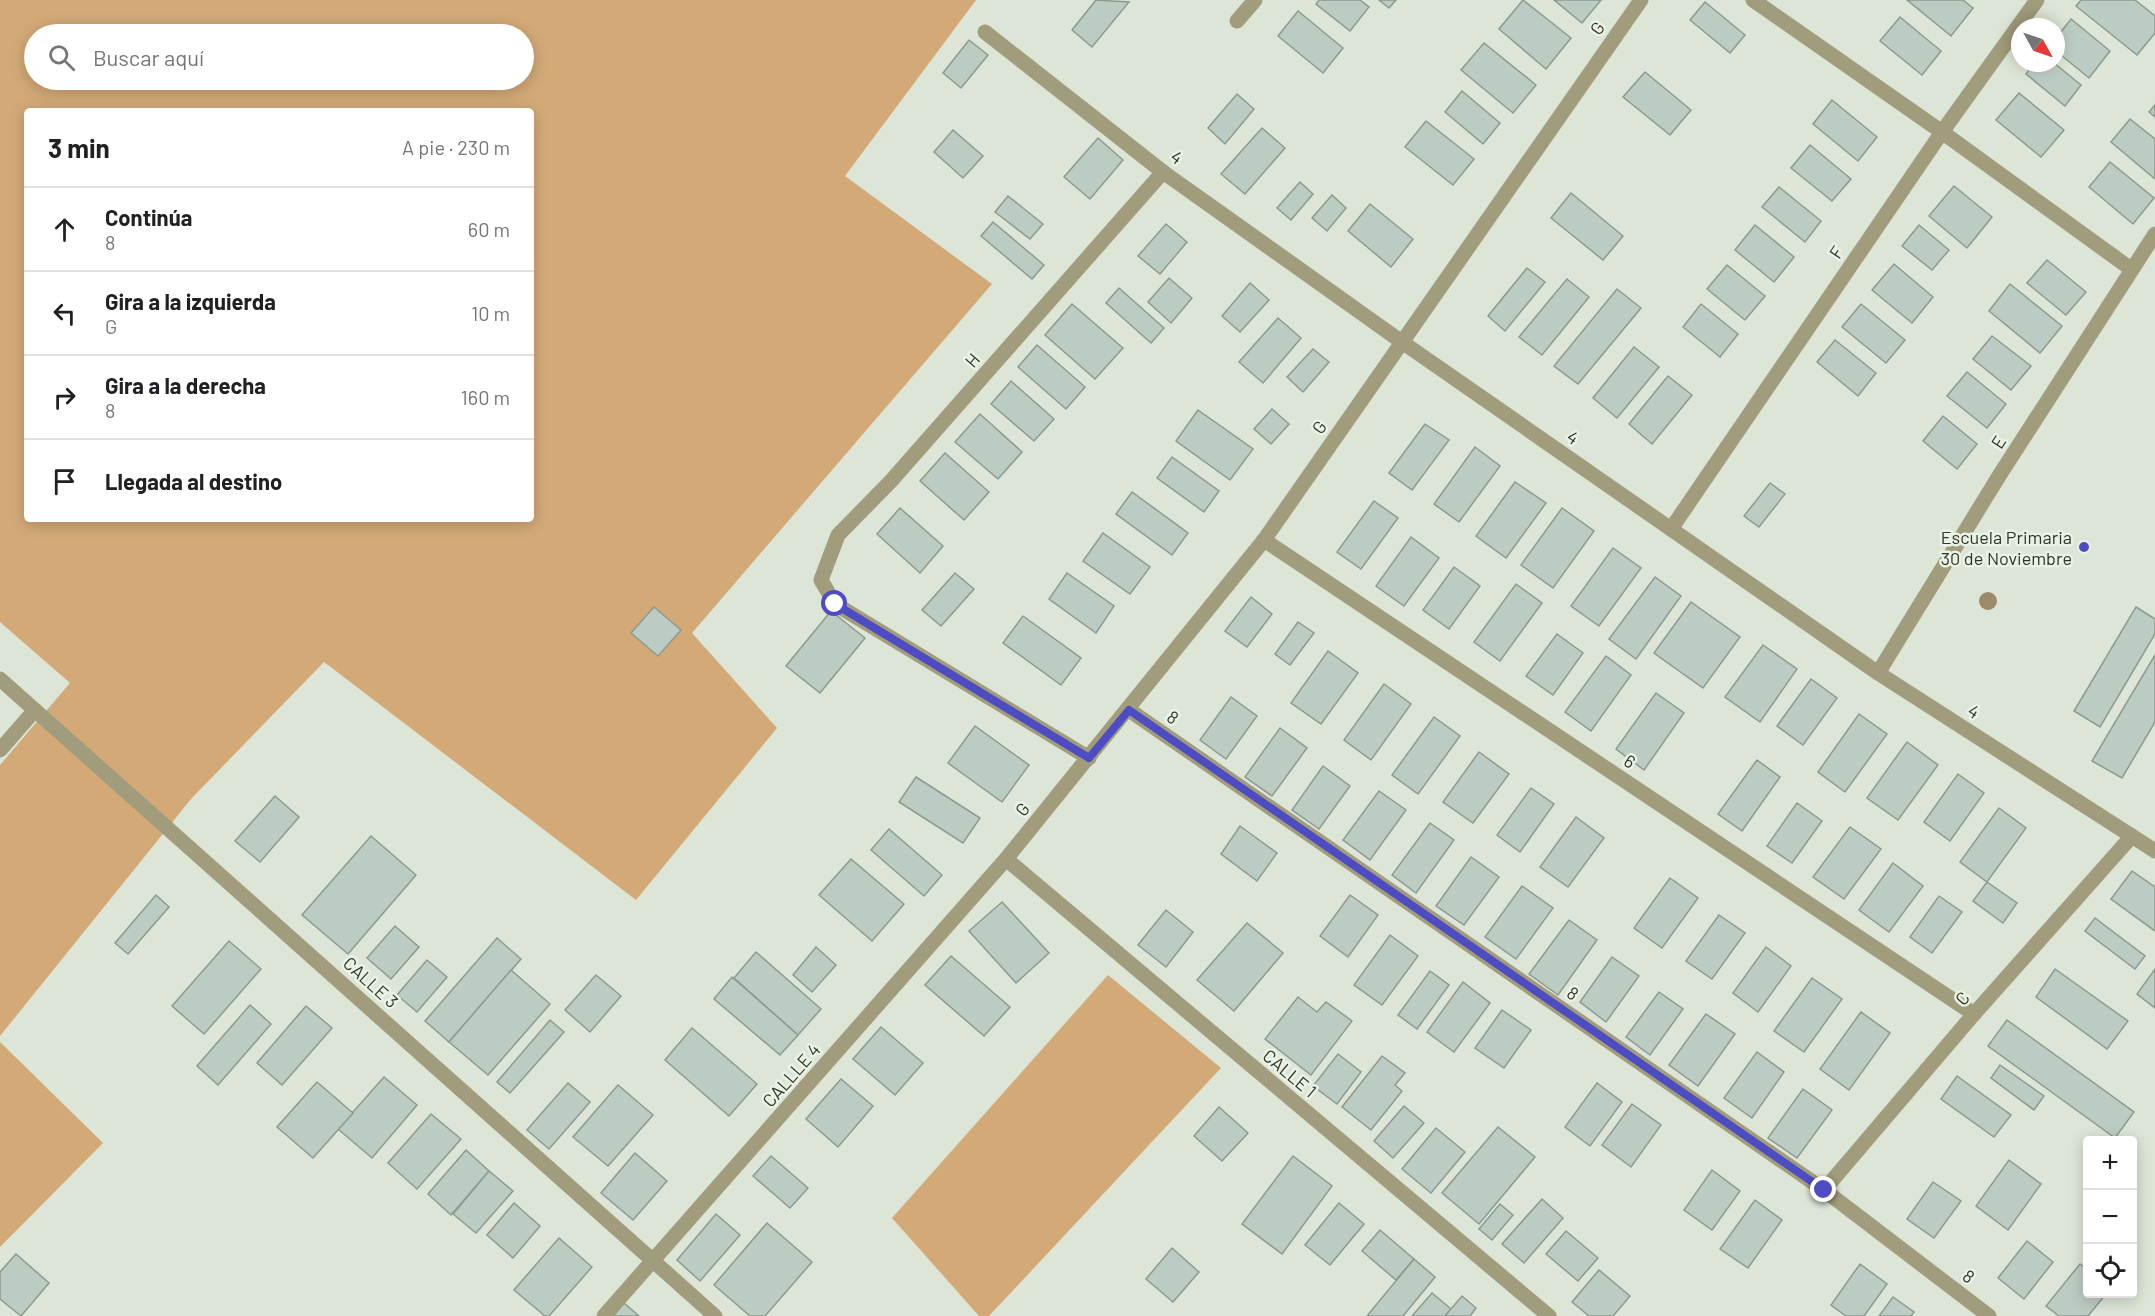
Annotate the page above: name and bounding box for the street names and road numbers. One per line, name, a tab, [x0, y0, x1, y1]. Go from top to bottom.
street label: G	[1585, 17, 1609, 39]
street label: 4	[1166, 145, 1188, 169]
street label: F	[1824, 242, 1848, 262]
street label: H	[960, 348, 984, 372]
street label: G	[1307, 416, 1331, 438]
street label: 4	[1563, 425, 1583, 449]
street label: E	[1986, 431, 2010, 453]
street label: 4	[1964, 699, 1984, 723]
street label: 8	[1163, 705, 1183, 729]
street label: 6	[1620, 749, 1640, 773]
street label: G	[1010, 798, 1034, 820]
street label: CALLE 3	[339, 952, 403, 1012]
street label: 8	[1563, 981, 1583, 1005]
street label: C	[1950, 987, 1974, 1009]
street label: CALLLE 4	[757, 1039, 825, 1111]
street label: CALLE 1	[1259, 1044, 1321, 1102]
street label: 8	[1959, 1264, 1979, 1288]

